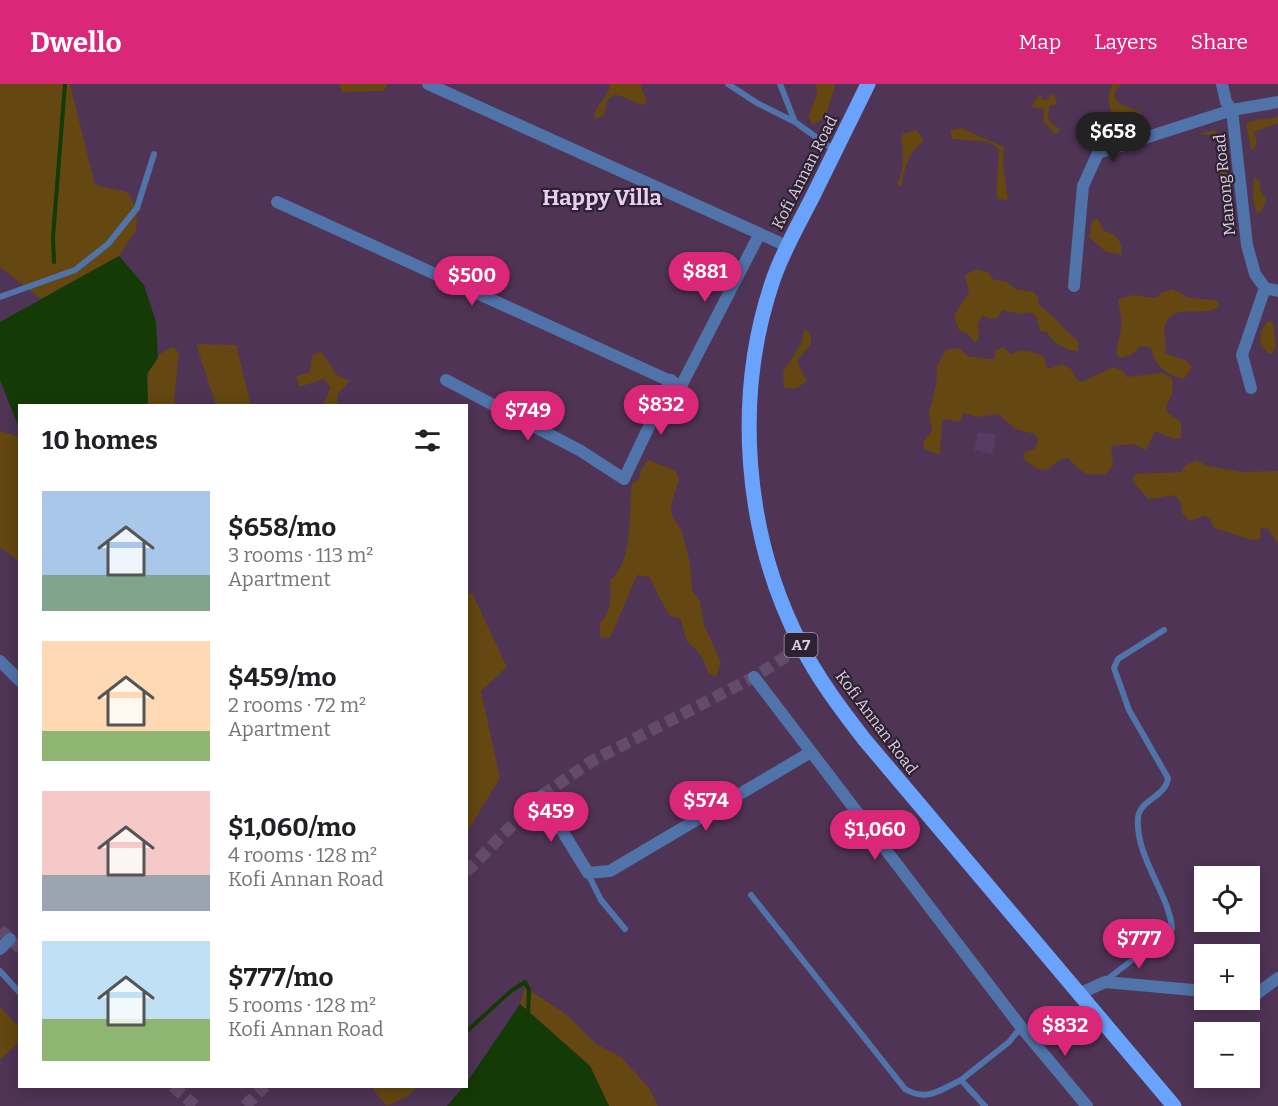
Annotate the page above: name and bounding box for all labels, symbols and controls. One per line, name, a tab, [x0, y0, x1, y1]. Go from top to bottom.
text: Dwello	[30, 26, 122, 59]
text: Map	[1019, 29, 1061, 55]
text: Layers	[1094, 29, 1158, 55]
text: Share	[1191, 29, 1248, 55]
street label: Kofi Annan Road	[768, 112, 841, 232]
pin: $658	[1077, 112, 1149, 163]
text: $658	[1090, 119, 1136, 143]
street label: Manong Road	[1210, 133, 1239, 237]
district label: Happy Villa	[542, 184, 662, 211]
pin: $881	[669, 252, 741, 303]
pin: $500	[436, 256, 508, 307]
text: $881	[683, 259, 727, 283]
text: $500	[448, 263, 496, 287]
pin: $832	[625, 385, 697, 436]
pin: $749	[492, 391, 564, 442]
text: $832	[638, 392, 684, 416]
text: $749	[505, 398, 551, 422]
icon: filters	[411, 424, 444, 457]
text: 10 homes	[42, 425, 158, 456]
text: $658/mo	[228, 512, 336, 543]
icon: home	[90, 515, 162, 587]
text: 3 rooms · 113 m²	[228, 543, 373, 567]
text: Apartment	[228, 567, 331, 591]
road number: A7	[784, 633, 818, 657]
text: $459/mo	[228, 662, 337, 693]
icon: home	[90, 665, 162, 737]
street label: Kofi Annan Road	[832, 667, 922, 778]
text: 2 rooms · 72 m²	[228, 693, 366, 717]
text: Apartment	[228, 717, 331, 741]
pin: $574	[670, 781, 742, 832]
text: $574	[683, 788, 729, 812]
pin: $459	[515, 792, 587, 843]
text: $459	[528, 799, 574, 823]
pin: $1,060	[826, 810, 924, 861]
text: $1,060/mo	[228, 812, 356, 843]
icon: home	[90, 815, 162, 887]
text: $1,060	[844, 817, 906, 841]
text: 4 rooms · 128 m²	[228, 843, 377, 867]
map controls	[1194, 866, 1260, 1088]
button: locate	[1194, 866, 1260, 932]
text: Kofi Annan Road	[228, 867, 384, 891]
pin: $777	[1103, 919, 1175, 970]
text: $777	[1117, 926, 1161, 950]
button: +	[1194, 944, 1260, 1010]
text: $777/mo	[228, 962, 333, 993]
icon: home	[90, 965, 162, 1037]
text: 5 rooms · 128 m²	[228, 993, 376, 1017]
pin: $832	[1029, 1006, 1101, 1057]
text: $832	[1042, 1013, 1088, 1037]
text: Kofi Annan Road	[228, 1017, 384, 1041]
button: −	[1194, 1022, 1260, 1088]

